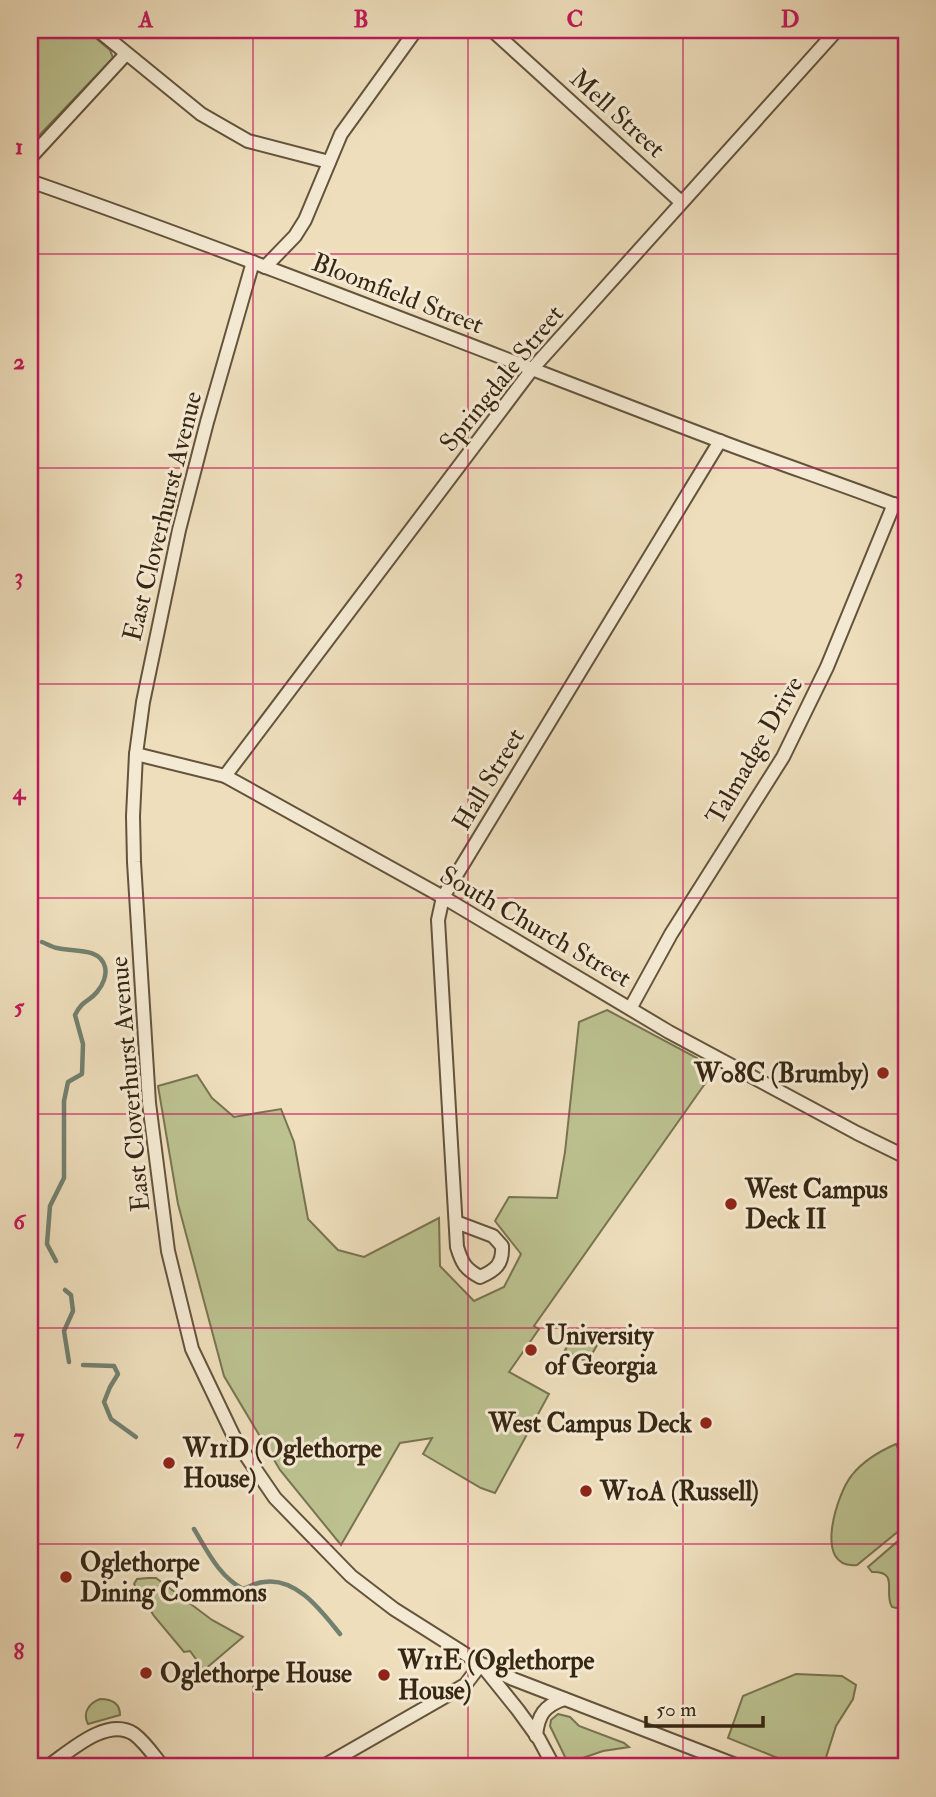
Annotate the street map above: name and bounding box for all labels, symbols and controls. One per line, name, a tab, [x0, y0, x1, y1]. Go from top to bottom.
text: A	[138, 5, 154, 34]
text: B	[353, 5, 369, 34]
text: C	[567, 5, 583, 34]
text: D	[781, 5, 799, 34]
street label: Mell Street	[563, 63, 672, 165]
text: 1	[15, 132, 23, 161]
street label: Bloomfield Street	[307, 247, 488, 341]
street label: Springdale Street	[433, 299, 571, 459]
text: 2	[13, 347, 25, 376]
street label: East Cloverhurst Avenue	[116, 388, 210, 644]
text: 3	[15, 562, 23, 591]
street label: Talmadge Drive	[699, 670, 810, 830]
street label: Hall Street	[446, 723, 532, 836]
text: 4	[12, 777, 27, 806]
street label: South Church Street	[434, 859, 637, 995]
street label: East Cloverhurst Avenue	[103, 955, 157, 1213]
text: 5	[14, 992, 25, 1021]
place label: W08C (Brumby)	[693, 1058, 869, 1091]
marker: W08C (Brumby)	[875, 1065, 891, 1081]
place label: West Campus Deck II	[744, 1174, 888, 1236]
marker: West Campus Deck II	[723, 1196, 739, 1212]
text: 6	[13, 1207, 27, 1236]
place label: University of Georgia	[545, 1320, 658, 1383]
marker: University of Georgia	[523, 1342, 539, 1358]
place label: West Campus Deck	[488, 1408, 693, 1441]
marker: West Campus Deck	[698, 1415, 714, 1431]
text: 7	[14, 1422, 25, 1451]
place label: W11D (Oglethorpe House)	[182, 1433, 382, 1495]
marker: W11D (Oglethorpe House)	[161, 1455, 177, 1471]
place label: W10A (Russell)	[599, 1476, 759, 1508]
marker: W10A (Russell)	[578, 1483, 594, 1499]
place label: Oglethorpe Dining Commons	[80, 1547, 267, 1610]
marker: Oglethorpe Dining Commons	[58, 1569, 74, 1585]
text: 8	[14, 1637, 25, 1666]
place label: W11E (Oglethorpe House)	[397, 1645, 594, 1707]
place label: Oglethorpe House	[160, 1658, 352, 1691]
marker: Oglethorpe House	[138, 1665, 154, 1681]
marker: W11E (Oglethorpe House)	[376, 1667, 392, 1683]
scale bar	[646, 1685, 763, 1729]
text: 50 m	[656, 1696, 697, 1723]

